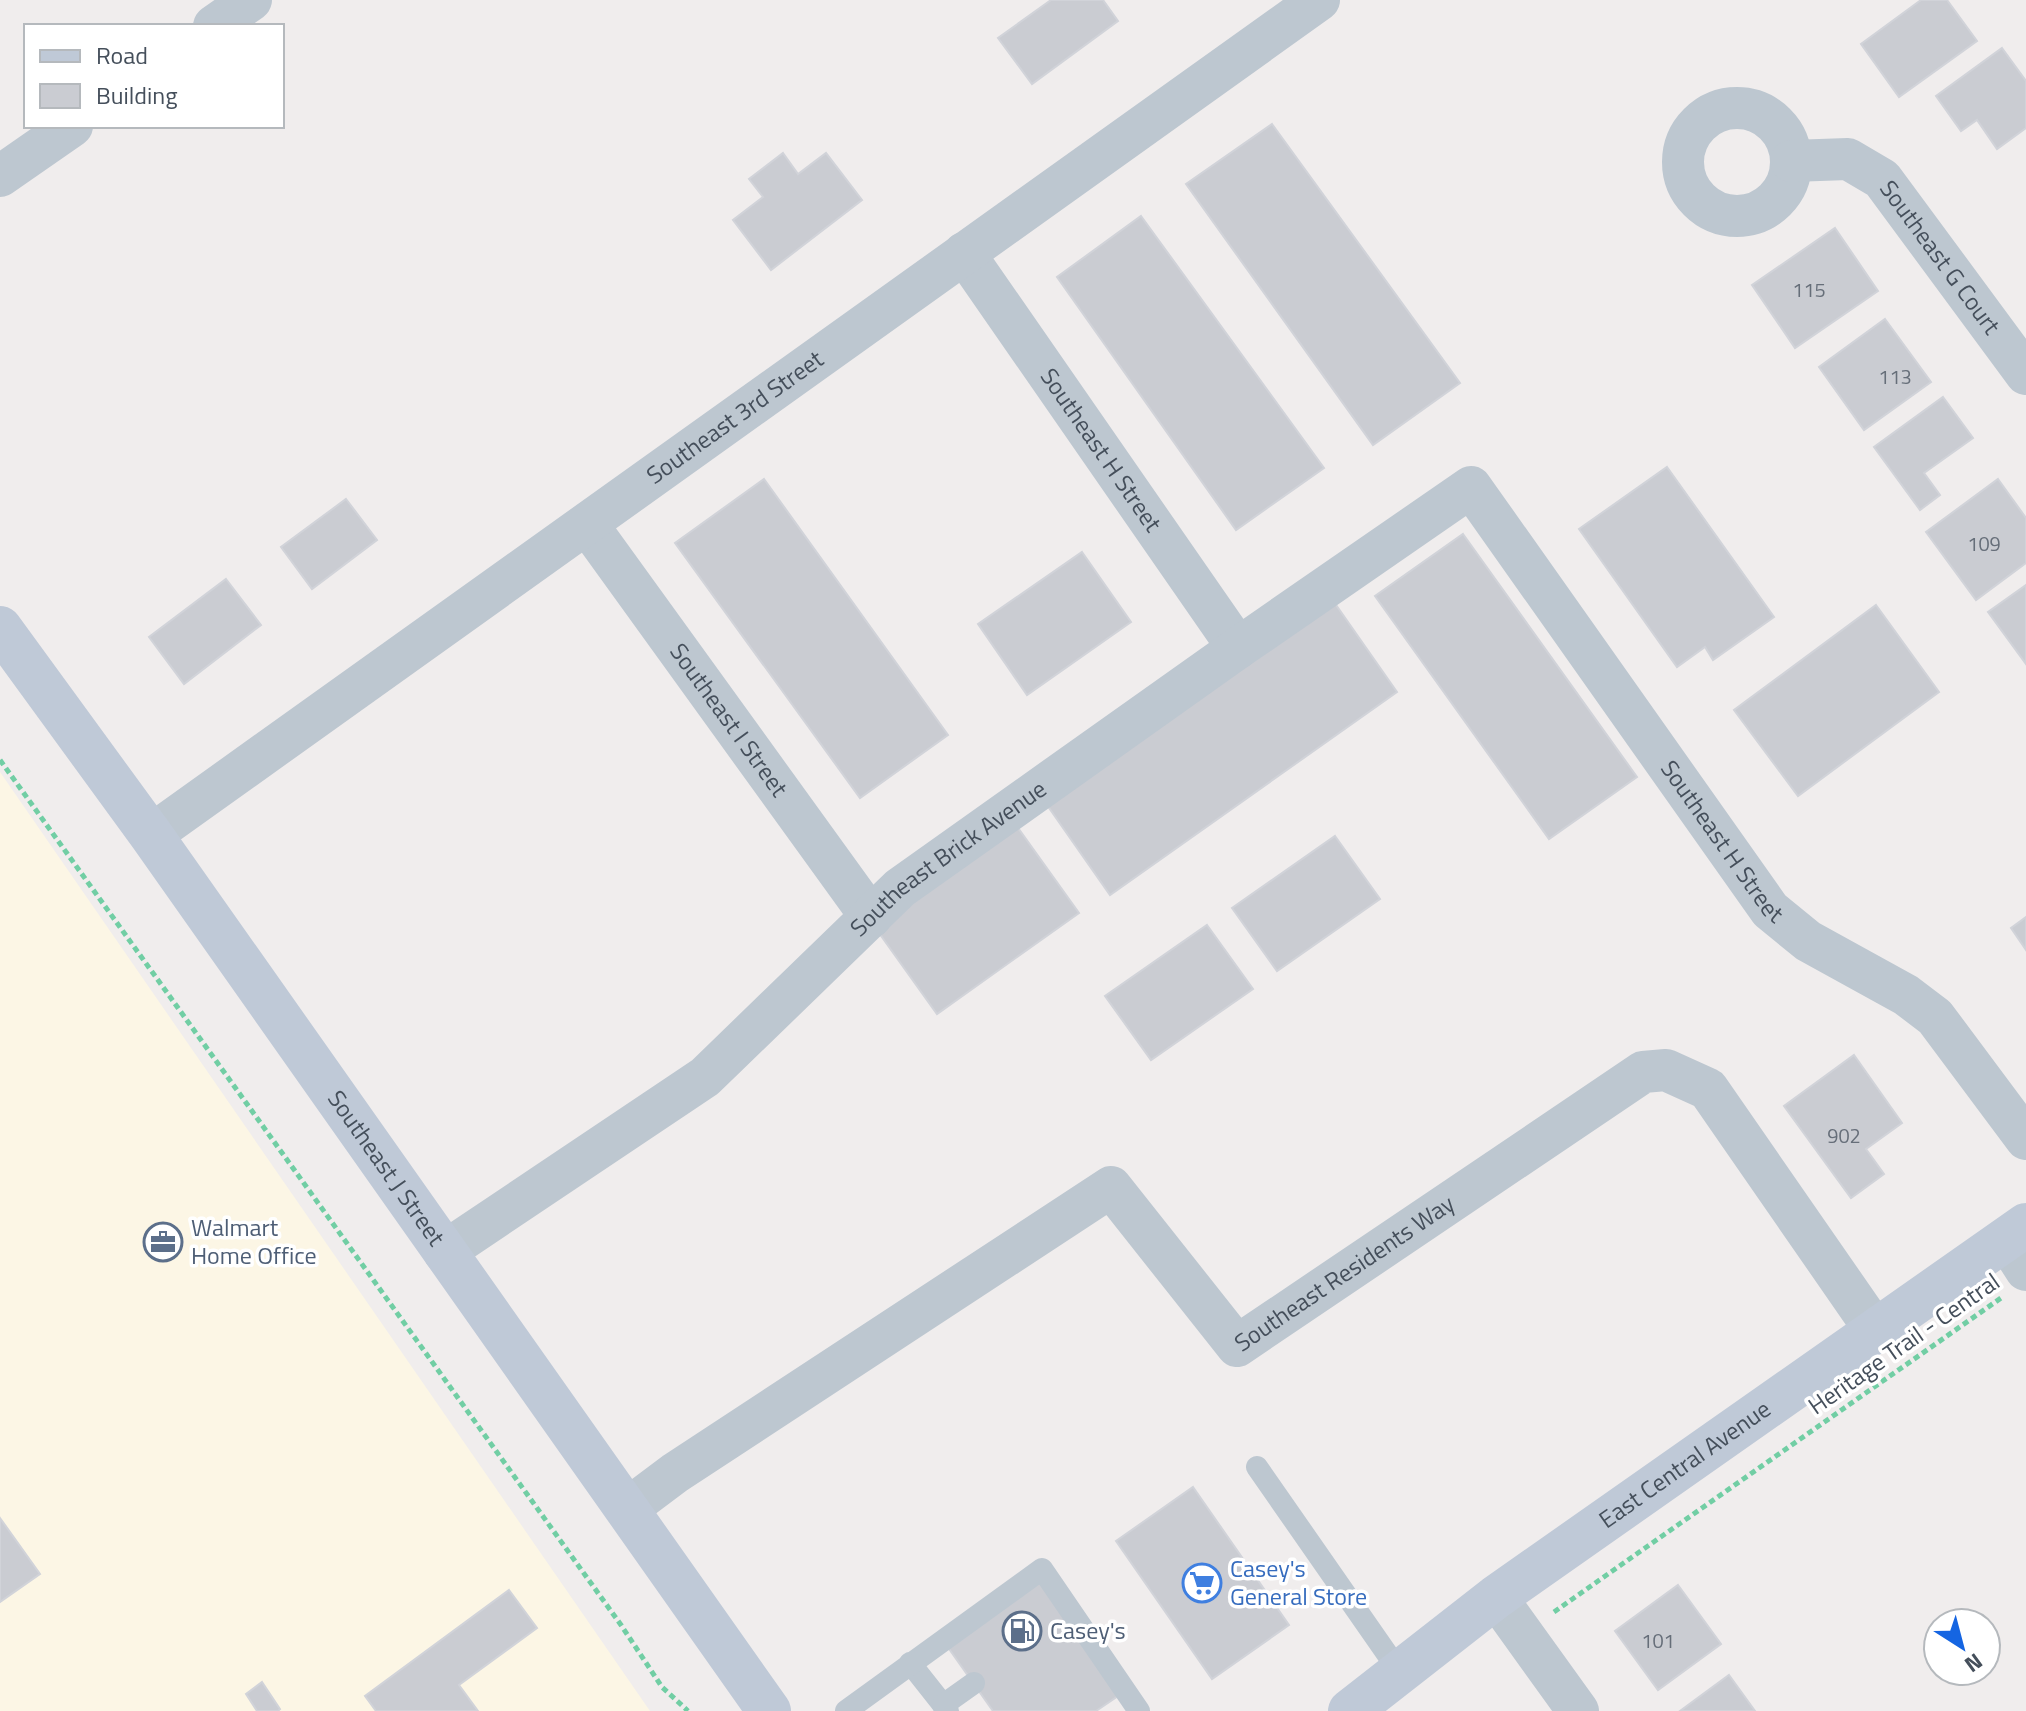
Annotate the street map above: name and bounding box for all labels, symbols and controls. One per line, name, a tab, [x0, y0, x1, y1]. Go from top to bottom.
legend	[24, 24, 284, 128]
text: Road	[96, 37, 148, 73]
text: Building	[96, 77, 178, 113]
street label: Southeast G Court	[1872, 172, 2010, 342]
house number: 115	[1792, 274, 1826, 305]
street label: Southeast 3rd Street	[639, 341, 831, 492]
street label: Southeast H Street	[1032, 360, 1172, 539]
house number: 113	[1878, 361, 1912, 392]
house number: 109	[1967, 528, 2001, 559]
street label: Southeast I Street	[662, 635, 798, 804]
street label: Southeast H Street	[1652, 752, 1792, 931]
street label: Southeast Brick Avenue	[841, 771, 1053, 944]
street label: Southeast J Street	[319, 1082, 455, 1253]
house number: 902	[1827, 1120, 1861, 1151]
street label: Southeast Residents Way	[1227, 1185, 1462, 1360]
place label: Walmart Home Office	[191, 1209, 317, 1273]
office icon: Walmart Home Office	[142, 1221, 184, 1263]
street label: Heritage Trail - Central	[1800, 1263, 2007, 1423]
street label: East Central Avenue	[1591, 1391, 1778, 1537]
place label: Casey's General Store	[1230, 1550, 1367, 1614]
supermarket icon: Casey's General Store	[1181, 1562, 1223, 1604]
north arrow	[1922, 1607, 2002, 1687]
fuel station icon: Casey's	[1001, 1610, 1043, 1652]
place label: Casey's	[1050, 1612, 1126, 1648]
house number: 101	[1641, 1625, 1675, 1656]
text: N	[1958, 1645, 1990, 1681]

